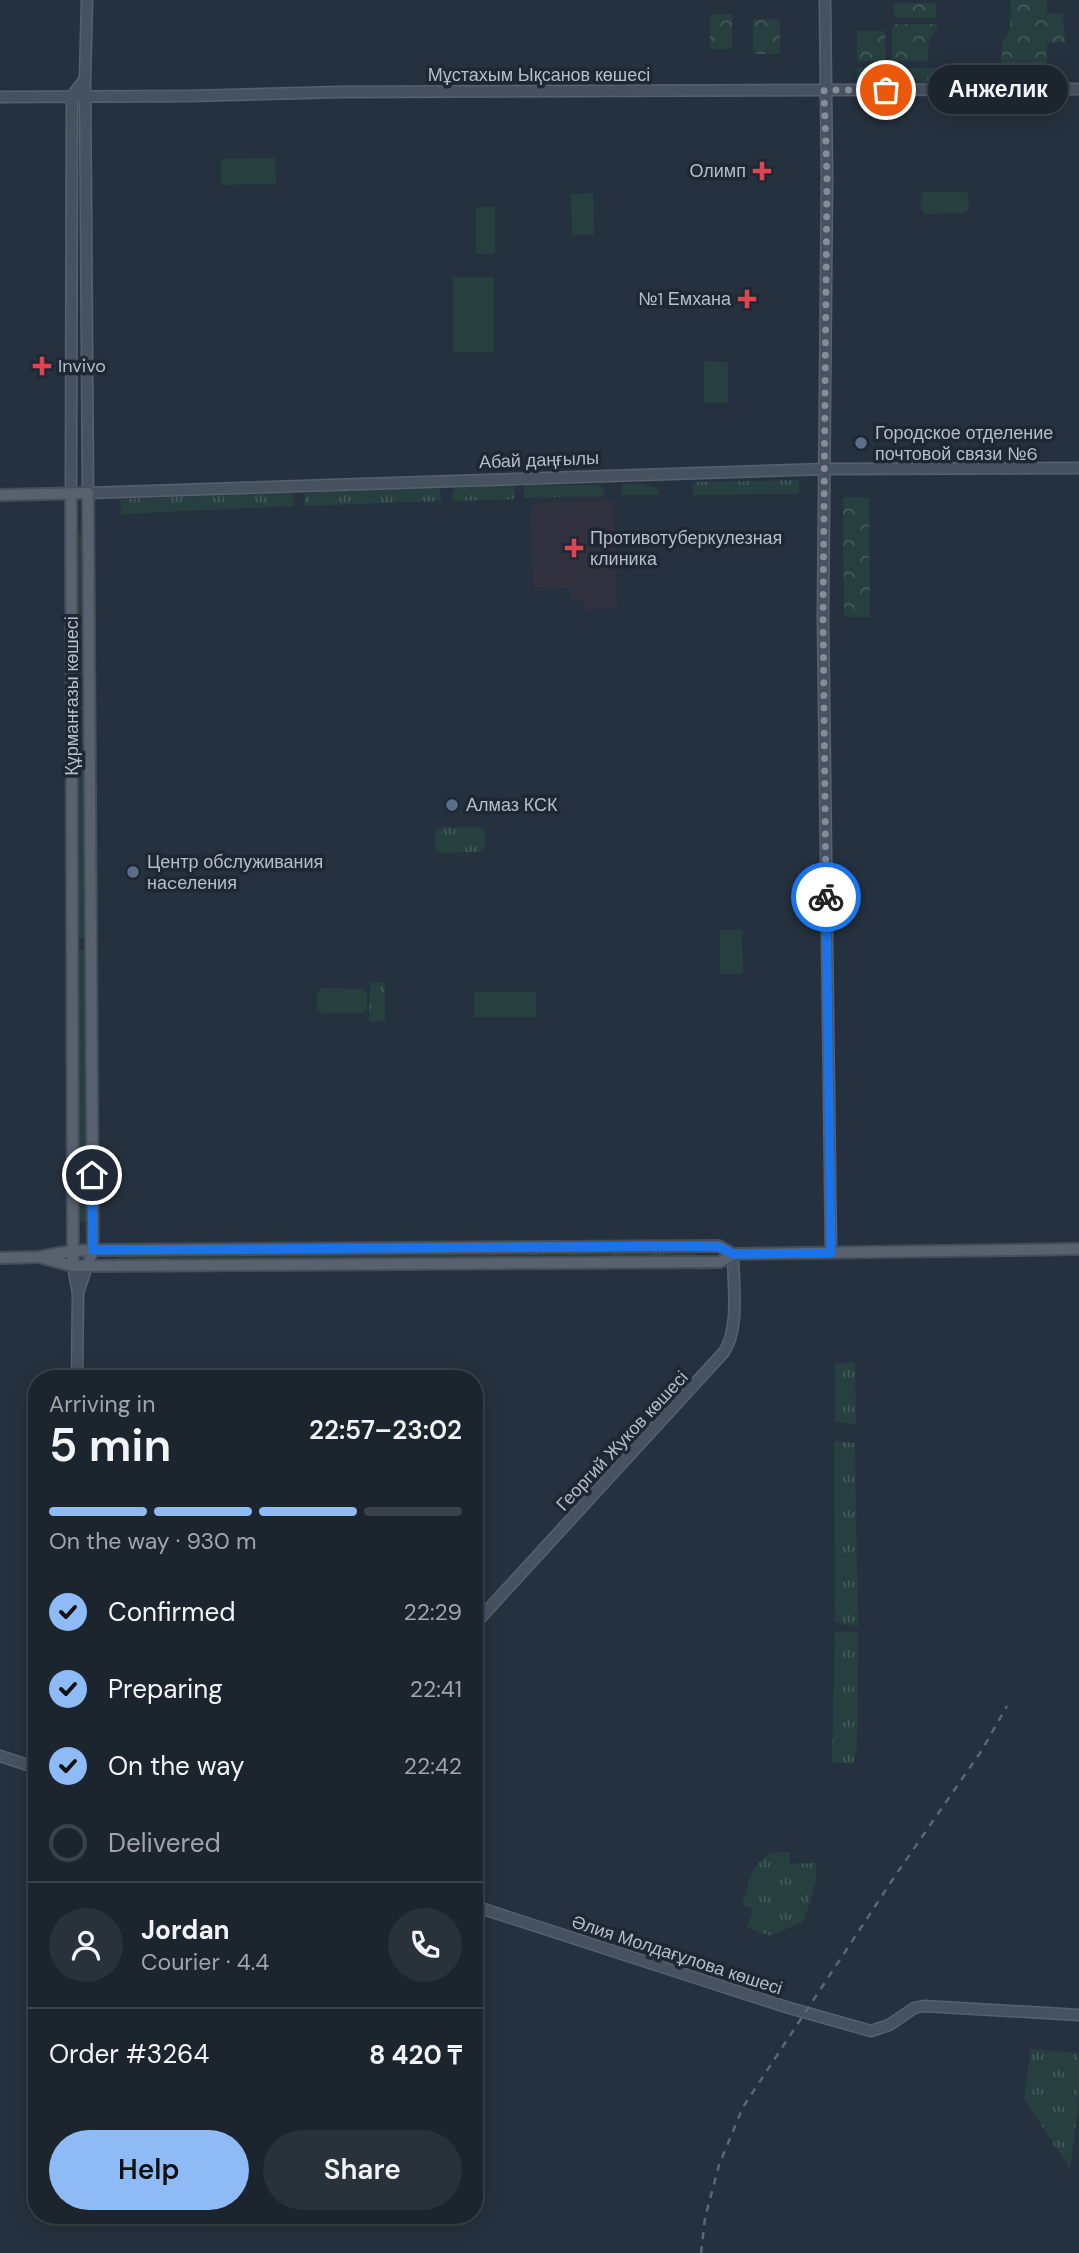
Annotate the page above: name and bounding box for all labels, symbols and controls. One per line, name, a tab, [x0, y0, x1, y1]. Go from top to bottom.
pin	[856, 60, 916, 120]
street label: Мұстахым Ықсанов көшесі	[428, 63, 650, 87]
callout: Анжелик	[928, 66, 1068, 114]
icon: bag	[867, 71, 905, 109]
text: Анжелик	[948, 74, 1048, 104]
place label: Олимп	[690, 159, 746, 183]
marker: Олимп	[752, 161, 772, 181]
place label: №1 Емхана	[638, 287, 732, 311]
marker: №1 Емхана	[737, 289, 757, 309]
place label: Invivo	[58, 354, 106, 378]
marker: Invivo	[32, 356, 52, 376]
place label: Городское отделение почтовой связи №6	[875, 421, 1053, 466]
marker: Городское отделение почтовой связи №6	[853, 435, 869, 451]
street label: Абай даңғылы	[479, 446, 599, 474]
place label: Противотуберкулезная клиника	[590, 526, 782, 571]
marker: Противотуберкулезная клиника	[564, 538, 584, 558]
street label: Құрманғазы көшесі	[60, 616, 84, 776]
place label: Алмаз КСК	[466, 793, 558, 817]
marker: Алмаз КСК	[444, 797, 460, 813]
place label: Центр обслуживания наcеления	[147, 850, 323, 895]
courier	[791, 862, 861, 932]
marker: Центр обслуживания наcеления	[125, 864, 141, 880]
icon: bike	[807, 878, 845, 916]
pin	[62, 1145, 122, 1205]
icon: home	[73, 1156, 111, 1194]
street label: Георгий Жуков көшесі	[551, 1366, 693, 1516]
text: Arriving in	[49, 1389, 155, 1419]
text: 22:57–23:02	[309, 1413, 462, 1447]
text: 5 min	[49, 1415, 171, 1475]
text: On the way · 930 m	[49, 1526, 256, 1556]
icon: check	[49, 1593, 87, 1631]
text: Confirmed	[108, 1595, 235, 1629]
text: 22:29	[403, 1597, 462, 1627]
icon: check	[49, 1670, 87, 1708]
text: Preparing	[108, 1672, 223, 1706]
text: 22:41	[410, 1674, 462, 1704]
icon: check	[49, 1747, 87, 1785]
text: On the way	[108, 1749, 244, 1783]
text: 22:42	[404, 1751, 462, 1781]
text: Delivered	[108, 1826, 221, 1860]
button: person	[49, 1908, 123, 1982]
button: phone	[388, 1908, 462, 1982]
street label: Әлия Молдағұлова көшесі	[569, 1910, 785, 2000]
text: Jordan	[141, 1913, 230, 1947]
text: Courier · 4.4	[141, 1947, 269, 1977]
text: Order #3264	[49, 2037, 209, 2071]
text: 8 420 ₸	[369, 2038, 462, 2072]
button: Help	[49, 2130, 249, 2210]
button: Share	[263, 2130, 462, 2210]

